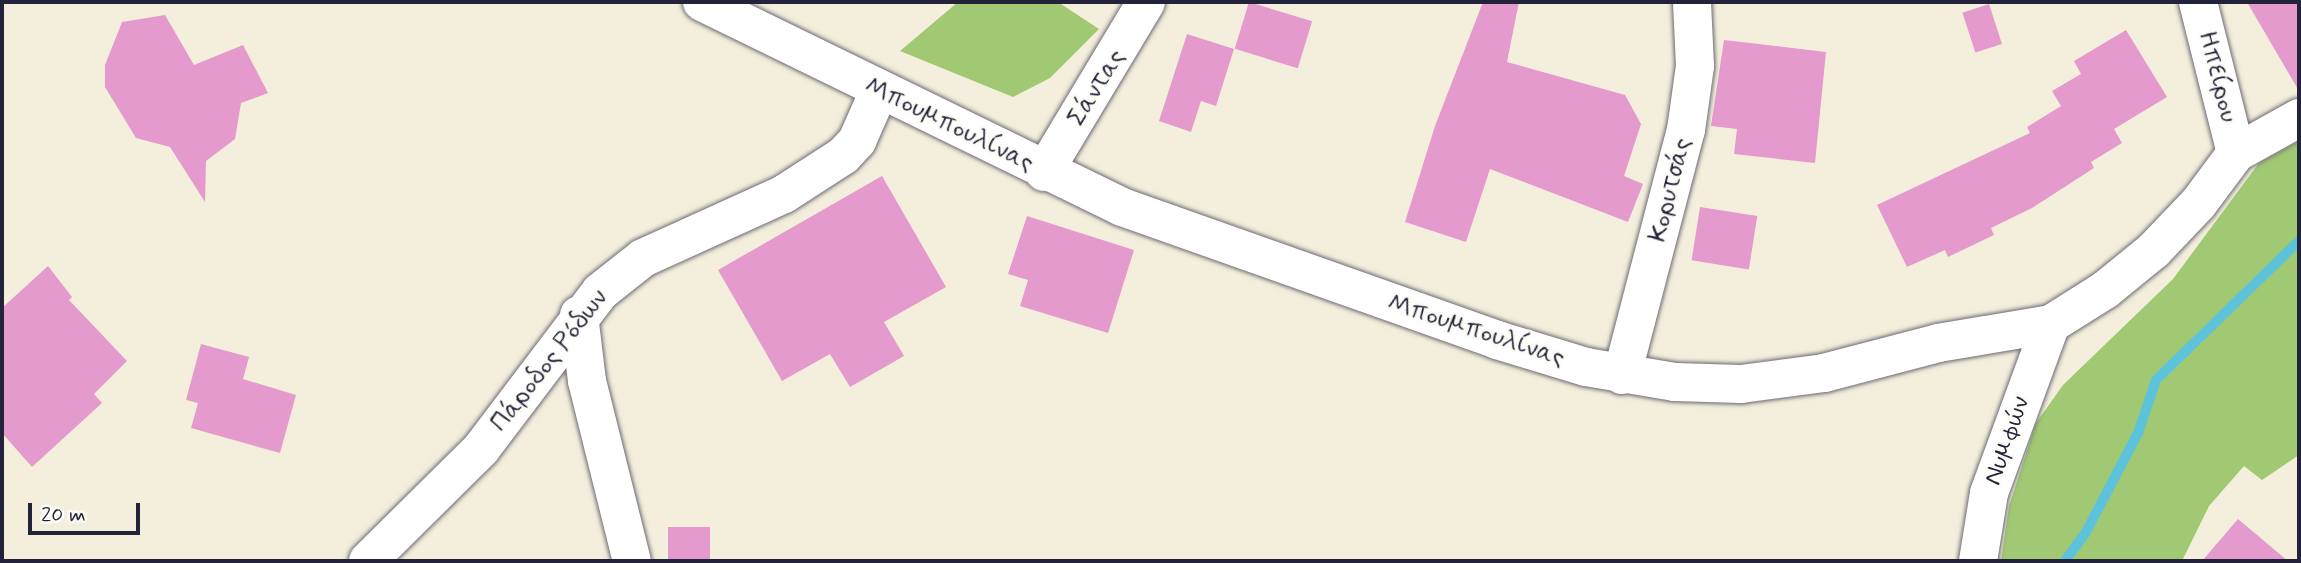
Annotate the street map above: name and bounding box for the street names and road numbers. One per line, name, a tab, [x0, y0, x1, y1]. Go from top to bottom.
street label: Ηπείρου	[2191, 28, 2243, 126]
street label: Σάντας	[1061, 44, 1133, 132]
street label: Μπουμπουλίνας	[859, 71, 1039, 179]
street label: Κορυτσάς	[1643, 135, 1699, 245]
street label: Πάροδος Ρόδων	[485, 283, 615, 439]
street label: Μπουμπουλίνας	[1384, 288, 1568, 374]
street label: Νυμφών	[1978, 392, 2038, 490]

